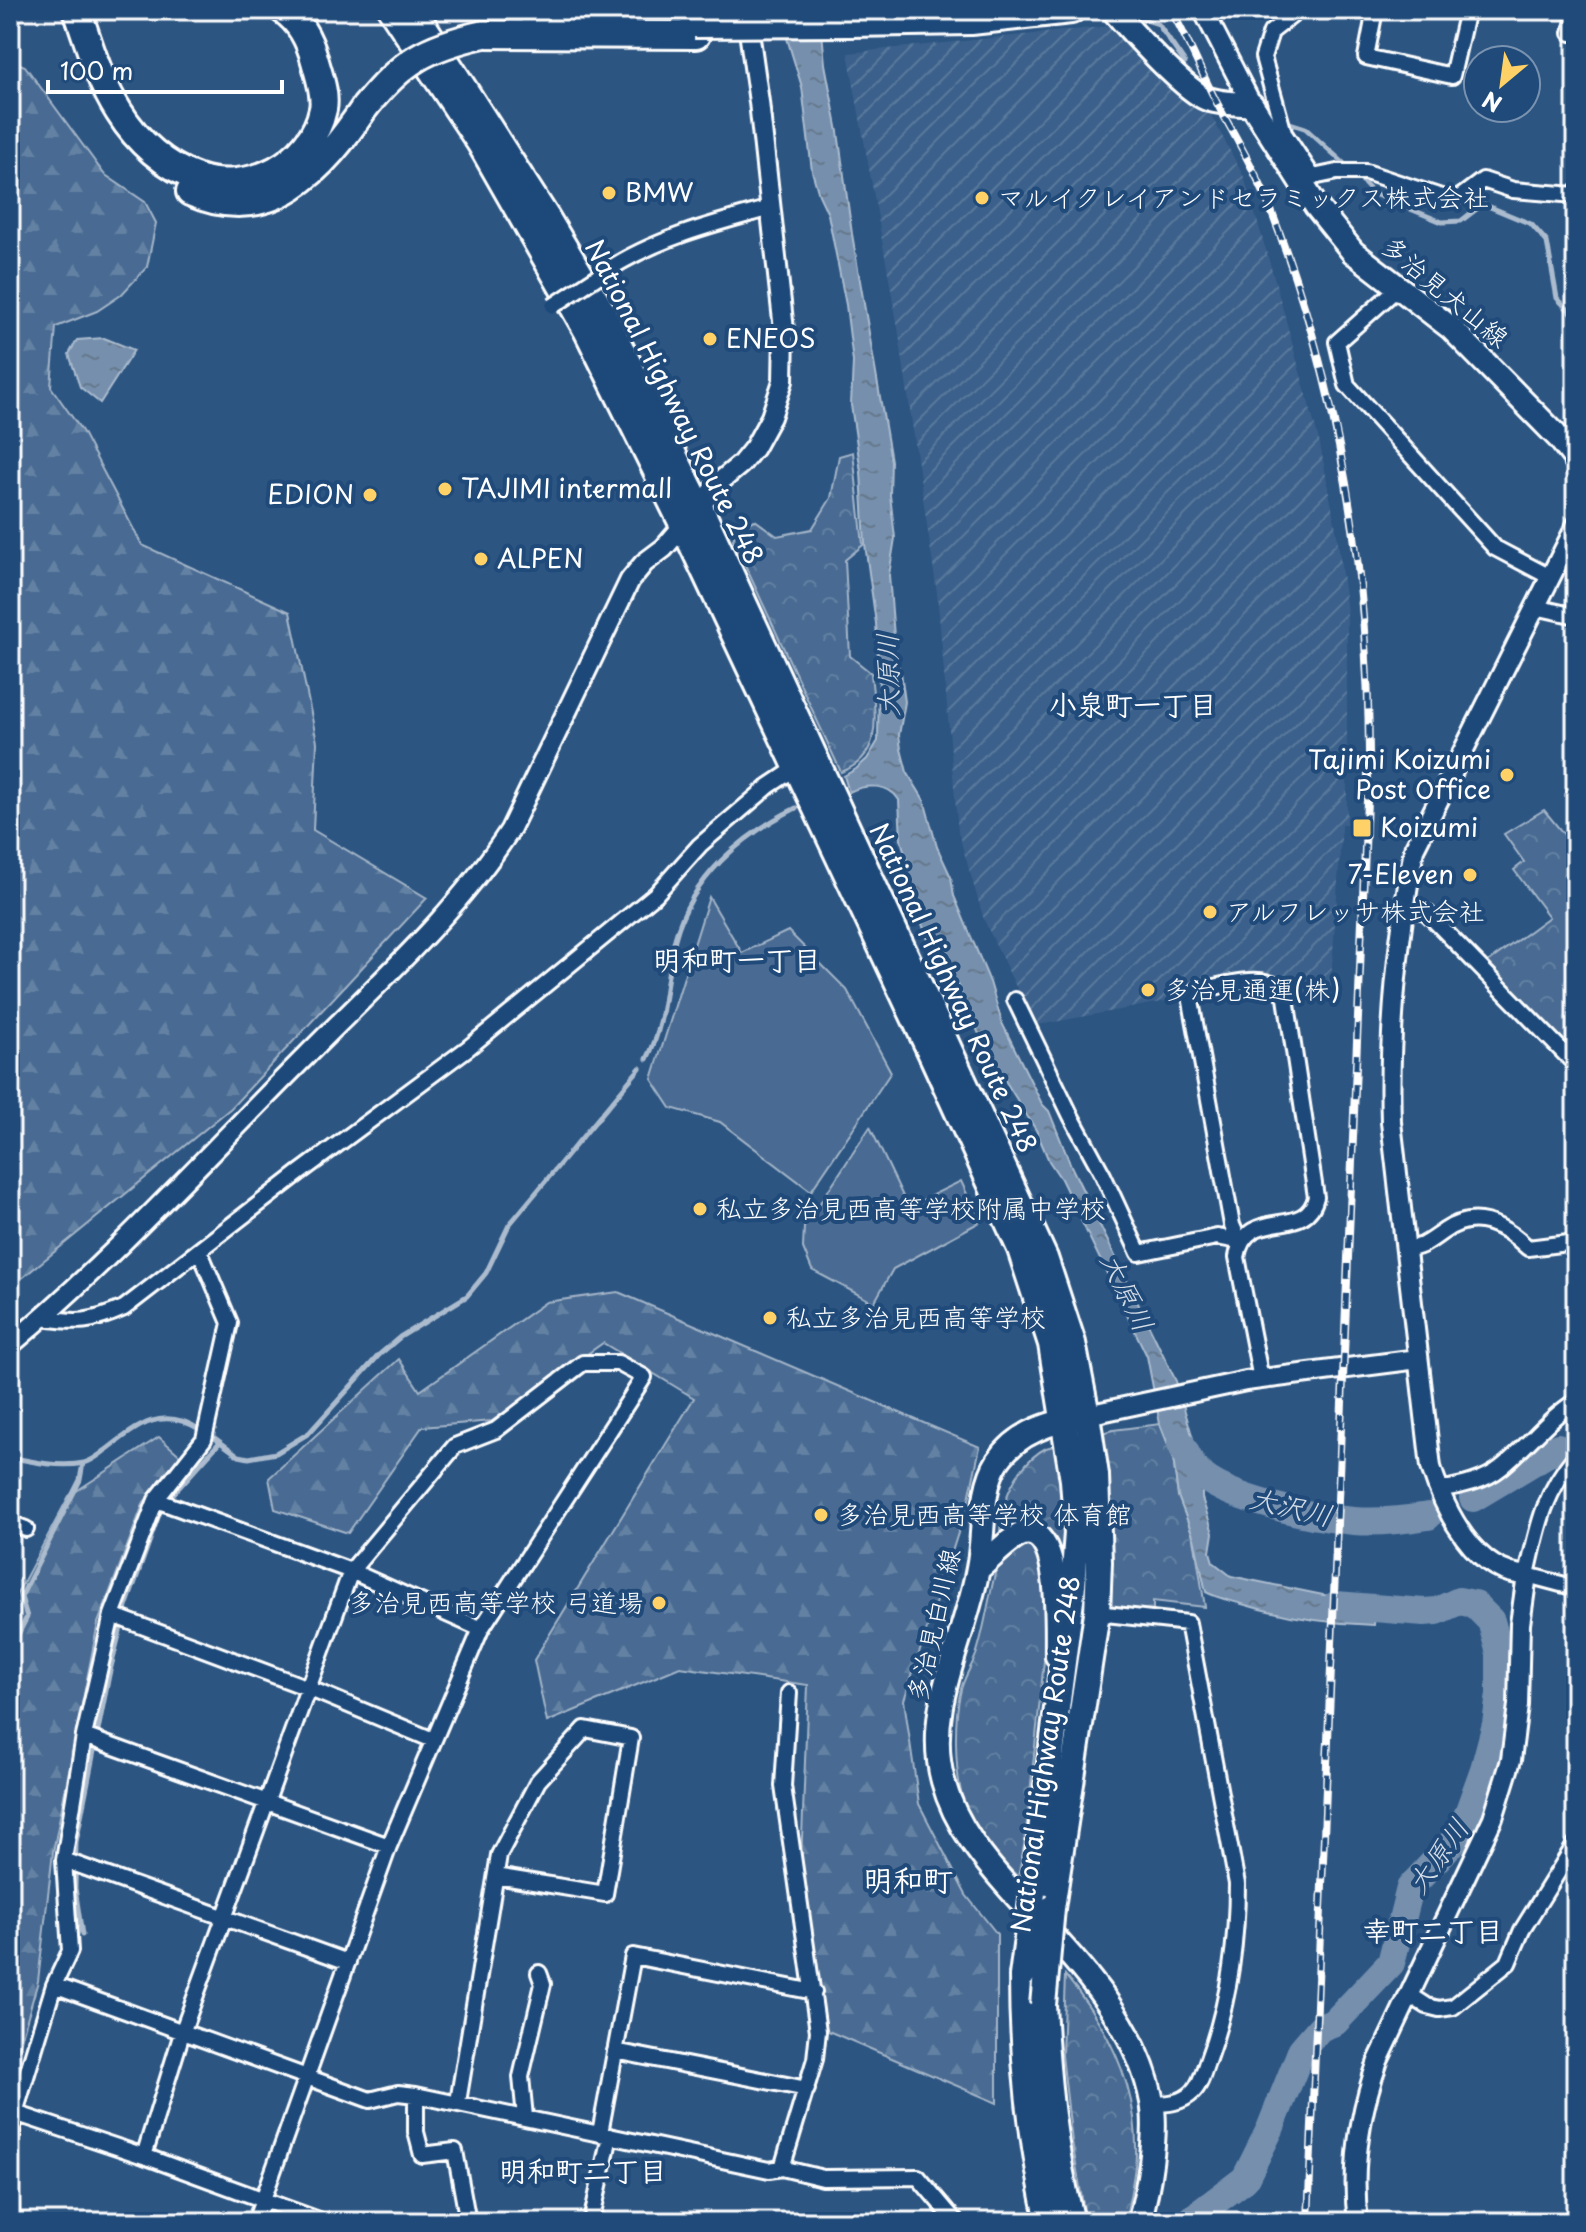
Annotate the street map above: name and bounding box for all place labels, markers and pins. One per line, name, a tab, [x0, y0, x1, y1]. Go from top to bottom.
place label: BMW	[625, 172, 694, 211]
place label: マルイクレイアンドセラミックス株式会社	[998, 177, 1489, 216]
marker: BMW	[600, 184, 618, 202]
marker: マルイクレイアンドセラミックス株式会社	[973, 189, 991, 207]
place label: ENEOS	[726, 318, 816, 357]
marker: ENEOS	[701, 330, 719, 348]
place label: TAJIMI intermall	[461, 468, 672, 507]
place label: EDION	[267, 474, 354, 513]
marker: TAJIMI intermall	[436, 480, 454, 498]
marker: EDION	[361, 486, 379, 504]
place label: ALPEN	[497, 538, 584, 577]
marker: ALPEN	[472, 550, 490, 568]
place label: Tajimi Koizumi Post Office	[1308, 739, 1491, 808]
marker: Tajimi Koizumi Post Office	[1498, 766, 1516, 784]
place label: Koizumi	[1380, 807, 1478, 846]
marker: Koizumi	[1351, 817, 1373, 839]
place label: 7-Eleven	[1348, 854, 1454, 893]
marker: 7-Eleven	[1461, 866, 1479, 884]
place label: アルフレッサ株式会社	[1226, 891, 1484, 930]
marker: アルフレッサ株式会社	[1201, 903, 1219, 921]
place label: 多治見通運(株)	[1164, 969, 1340, 1008]
marker: 多治見通運(株)	[1139, 981, 1157, 999]
place label: 私立多治見西高等学校附属中学校	[716, 1188, 1106, 1227]
marker: 私立多治見西高等学校附属中学校	[691, 1200, 709, 1218]
place label: 私立多治見西高等学校	[786, 1297, 1046, 1336]
marker: 私立多治見西高等学校	[761, 1309, 779, 1327]
place label: 多治見西高等学校 体育館	[837, 1494, 1131, 1533]
marker: 多治見西高等学校 体育館	[812, 1506, 830, 1524]
place label: 多治見西高等学校 弓道場	[349, 1582, 643, 1621]
marker: 多治見西高等学校 弓道場	[650, 1594, 668, 1612]

